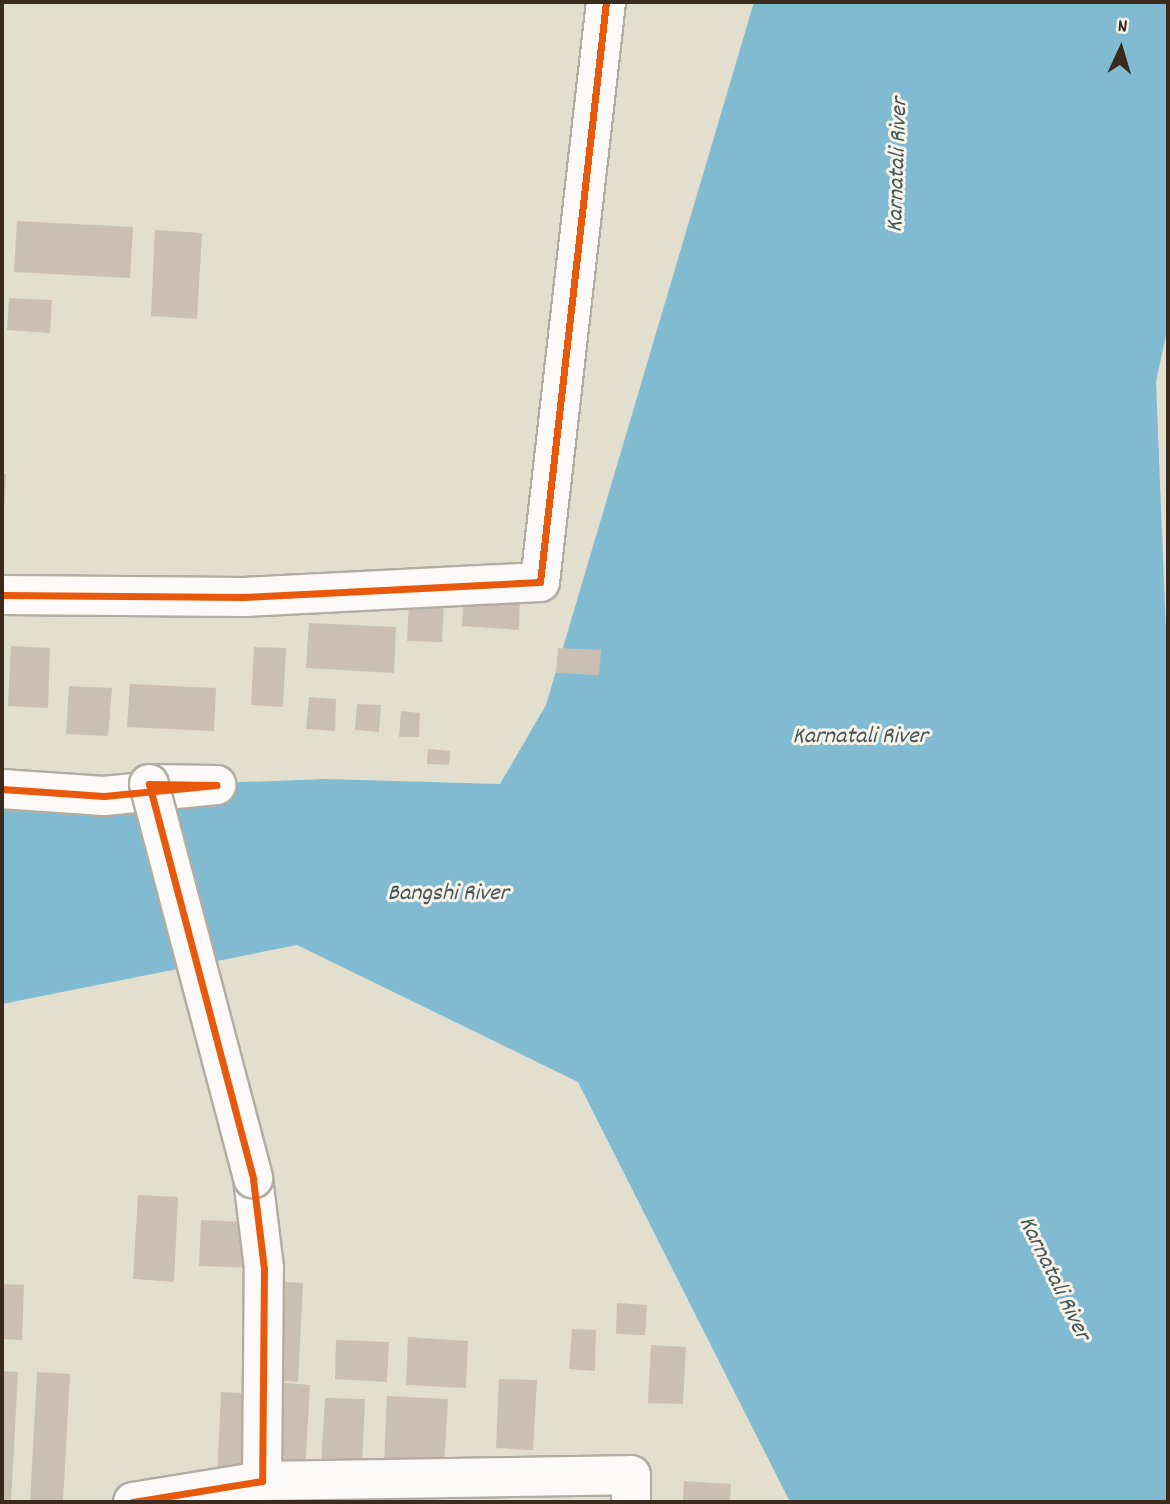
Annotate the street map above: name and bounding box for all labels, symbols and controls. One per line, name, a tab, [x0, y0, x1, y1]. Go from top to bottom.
north arrow	[1086, 14, 1156, 84]
text: N	[1117, 14, 1128, 41]
water label: Karnatali River	[882, 97, 916, 233]
water label: Karnatali River	[793, 724, 927, 752]
water label: Bangshi River	[388, 881, 508, 909]
water label: Karnatali River	[1010, 1212, 1096, 1346]

